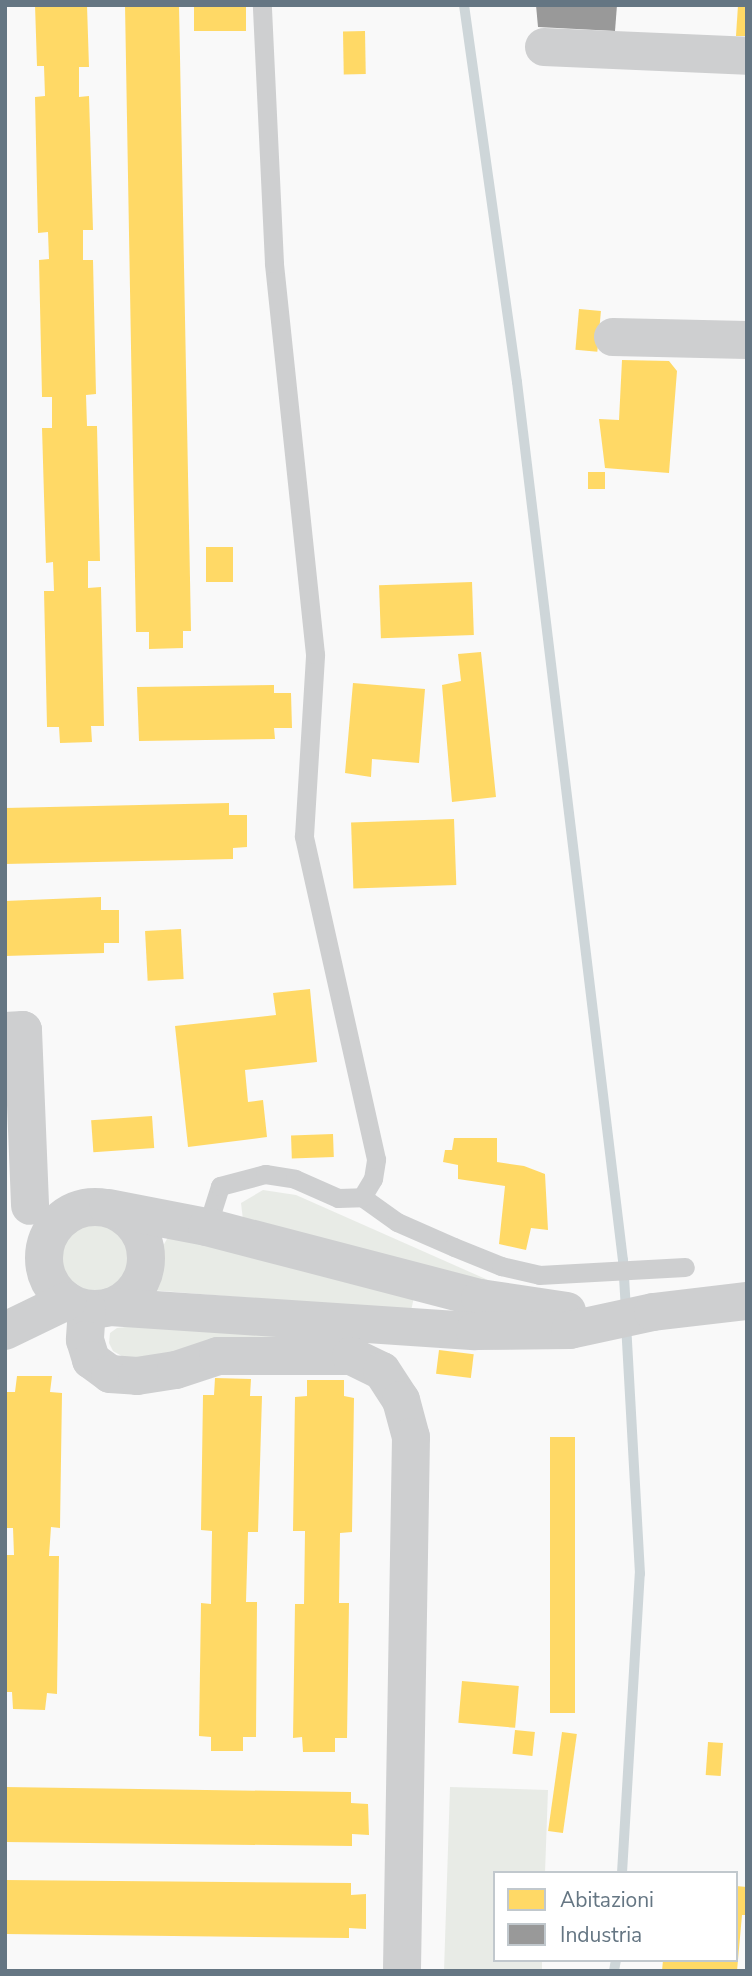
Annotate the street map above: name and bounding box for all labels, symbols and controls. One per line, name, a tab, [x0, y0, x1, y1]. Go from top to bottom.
legend	[493, 1871, 738, 1962]
text: Abitazioni	[560, 1886, 654, 1914]
text: Industria	[560, 1921, 642, 1949]

